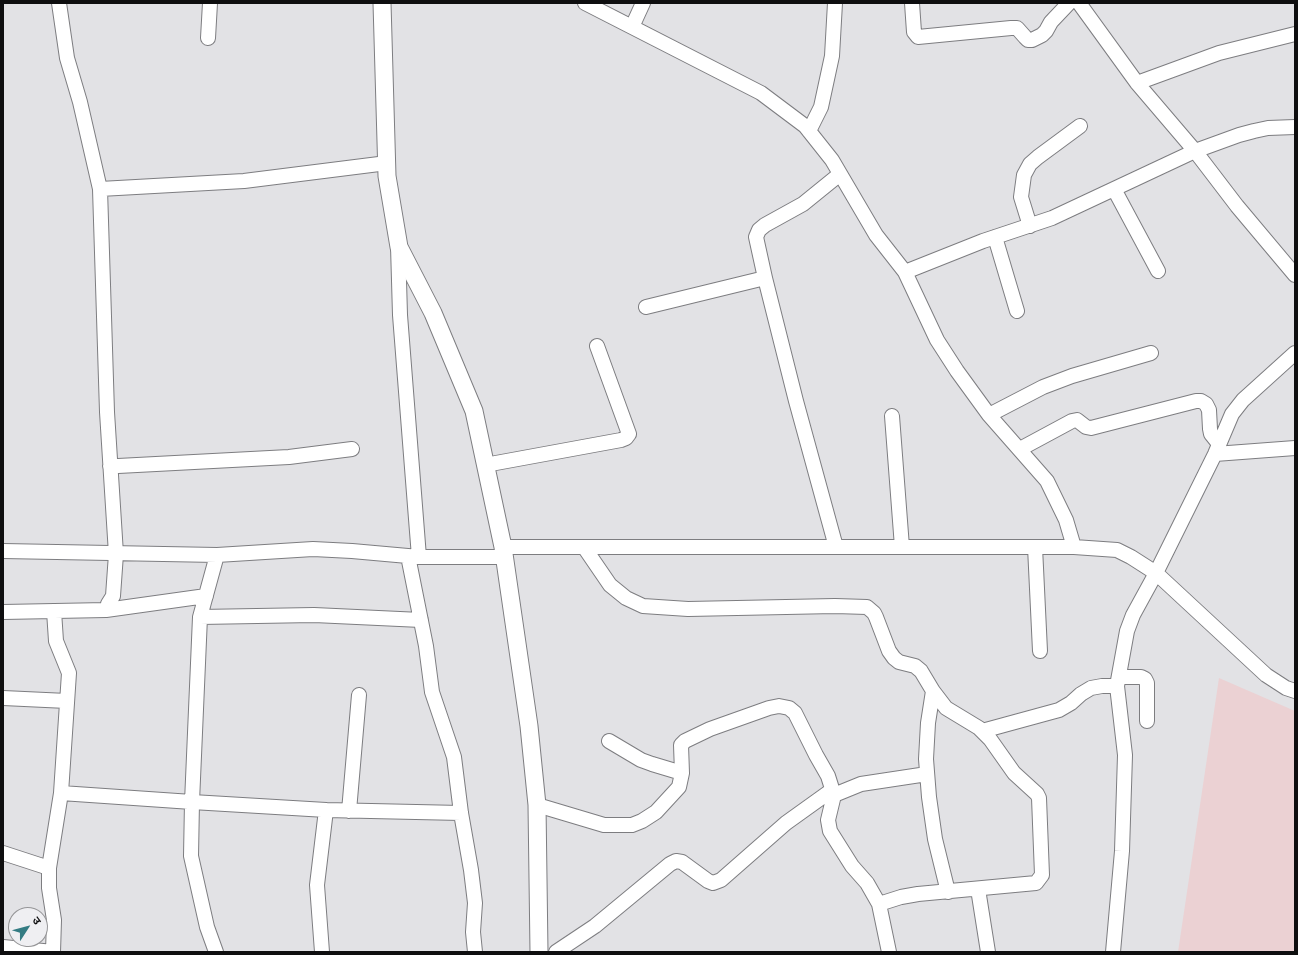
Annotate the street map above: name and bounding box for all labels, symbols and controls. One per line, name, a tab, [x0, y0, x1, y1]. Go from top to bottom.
north arrow	[8, 907, 48, 947]
text: उ	[29, 914, 44, 927]

